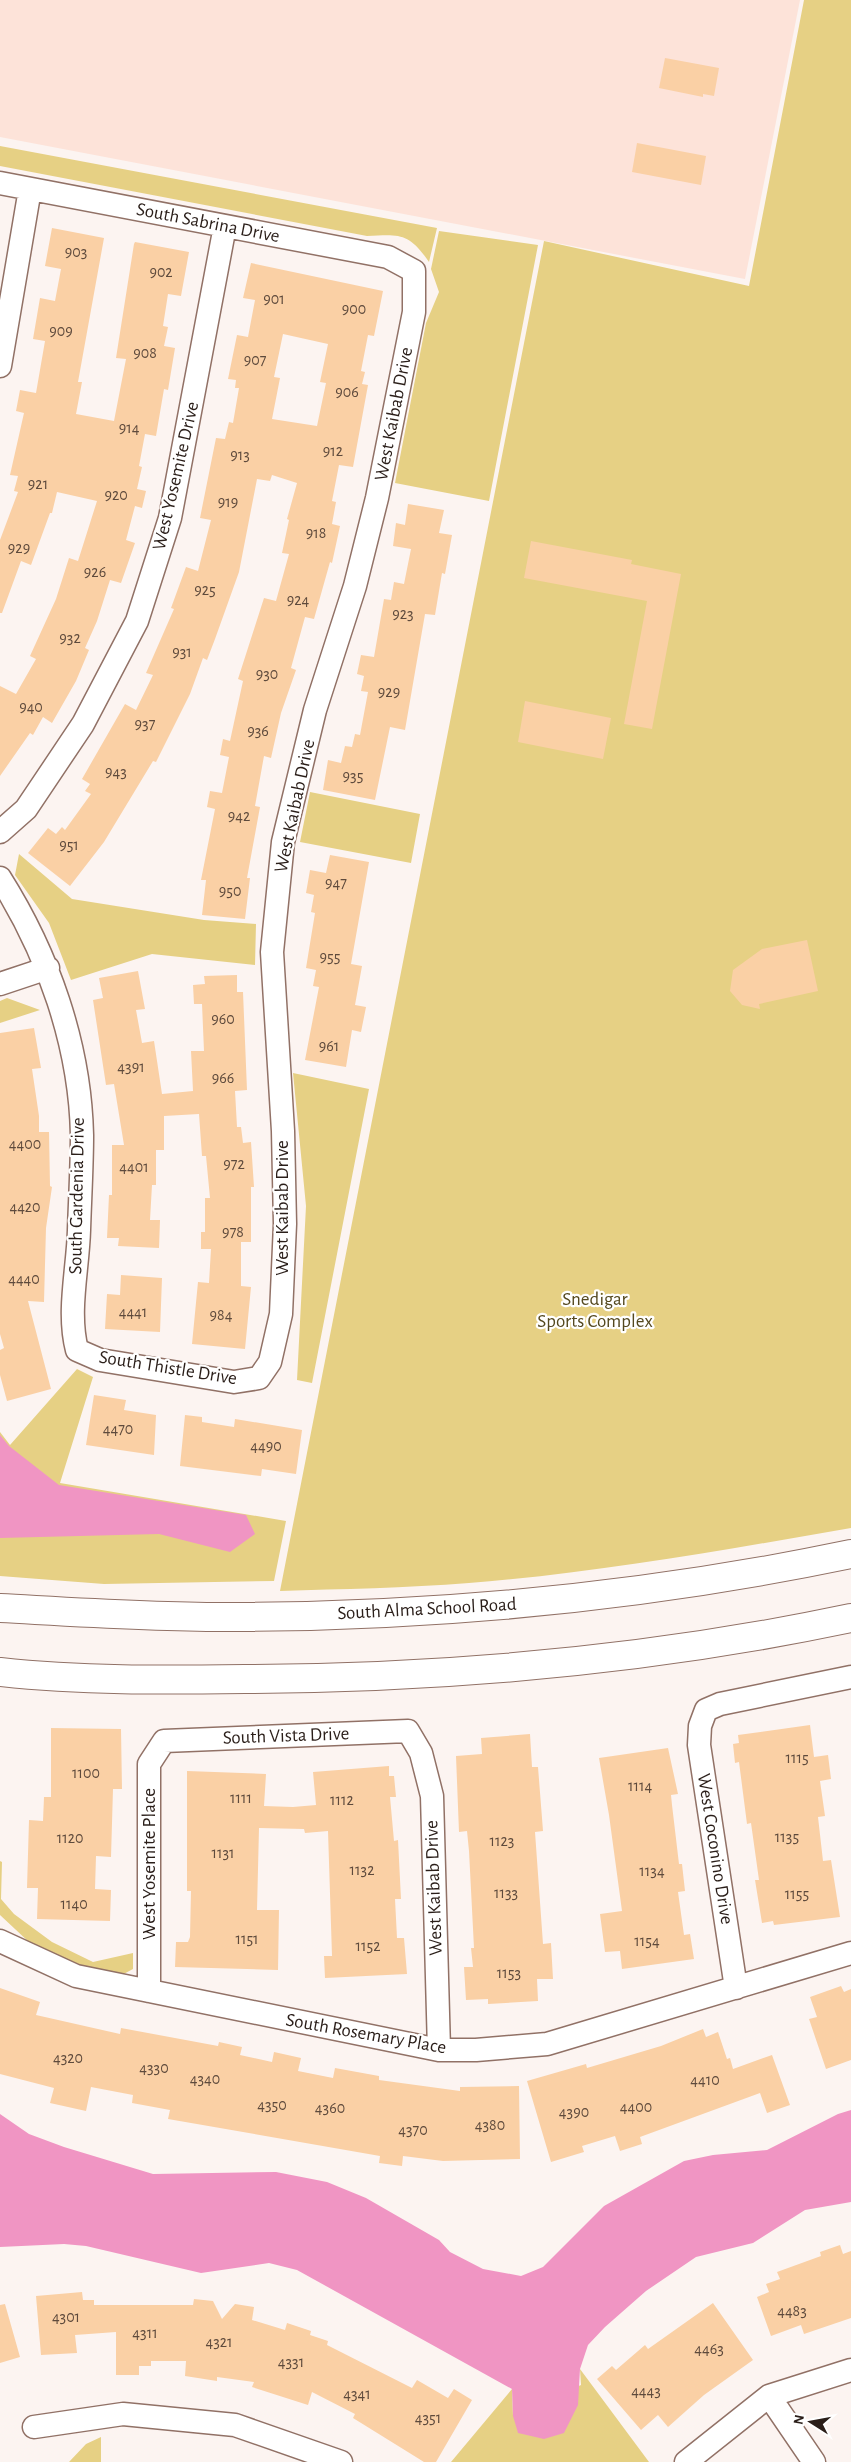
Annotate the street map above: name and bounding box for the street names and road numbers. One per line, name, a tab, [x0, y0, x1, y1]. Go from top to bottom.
street label: South Sabrina Drive	[135, 200, 281, 246]
street label: West Kaibab Drive	[372, 346, 416, 482]
street label: West Yosemite Drive	[150, 400, 202, 552]
street label: West Kaibab Drive	[272, 738, 318, 874]
street label: South Gardenia Drive	[66, 1117, 88, 1275]
street label: West Kaibab Drive	[273, 1140, 292, 1276]
street label: South Thistle Drive	[98, 1348, 238, 1388]
street label: South Alma School Road	[337, 1595, 517, 1623]
street label: South Vista Drive	[222, 1724, 350, 1748]
street label: West Coconino Drive	[694, 1772, 736, 1926]
street label: West Yosemite Place	[140, 1788, 159, 1940]
street label: West Kaibab Drive	[422, 1820, 446, 1956]
street label: South Rosemary Place	[284, 2011, 448, 2057]

